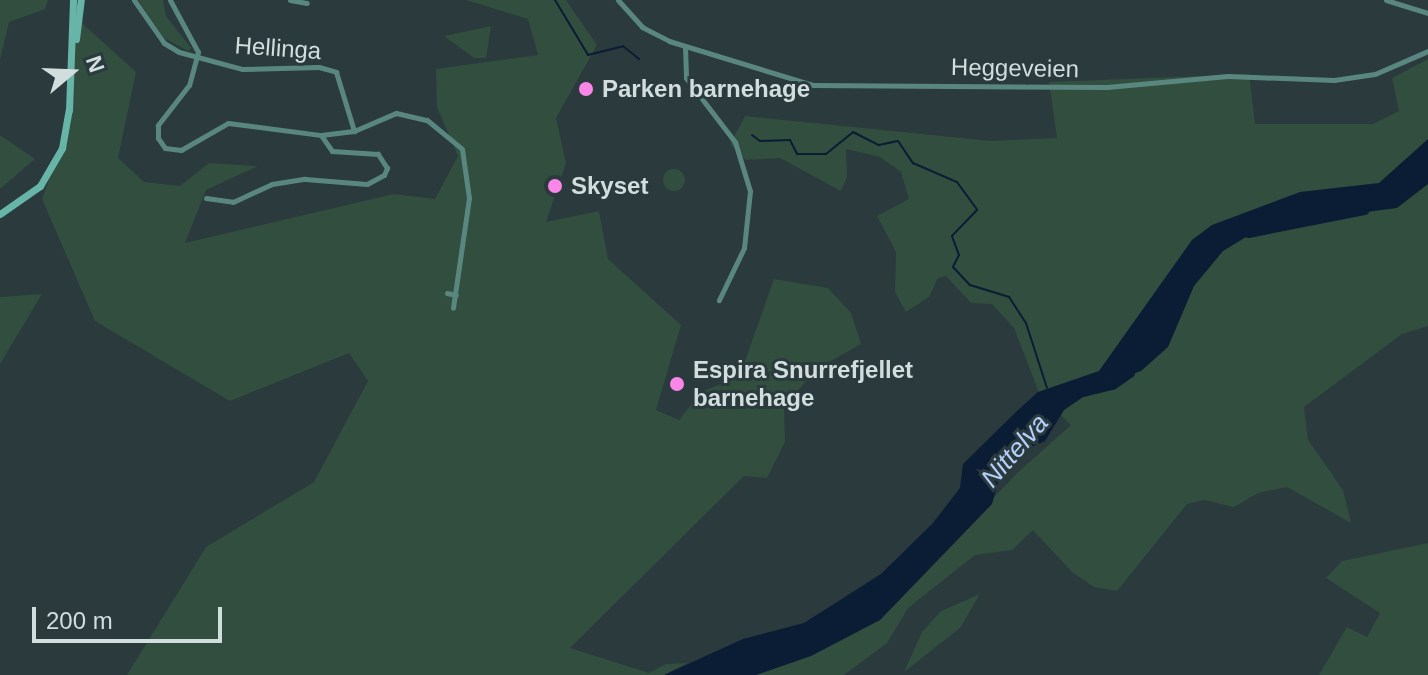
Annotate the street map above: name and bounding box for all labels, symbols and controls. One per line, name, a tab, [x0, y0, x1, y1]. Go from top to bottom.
street label: Hellinga	[234, 31, 322, 65]
north arrow	[32, 32, 112, 112]
text: N	[81, 52, 110, 76]
street label: Heggeveien	[951, 52, 1079, 84]
place label: Parken barnehage	[602, 75, 810, 103]
marker: Parken barnehage	[577, 80, 595, 98]
place label: Skyset	[571, 172, 648, 200]
marker: Skyset	[546, 177, 564, 195]
place label: Espira Snurrefjellet barnehage	[693, 356, 913, 412]
marker: Espira Snurrefjellet barnehage	[668, 375, 686, 393]
water label: Nittelva	[975, 408, 1055, 494]
scale bar	[36, 591, 226, 641]
text: 200 m	[46, 607, 113, 634]

